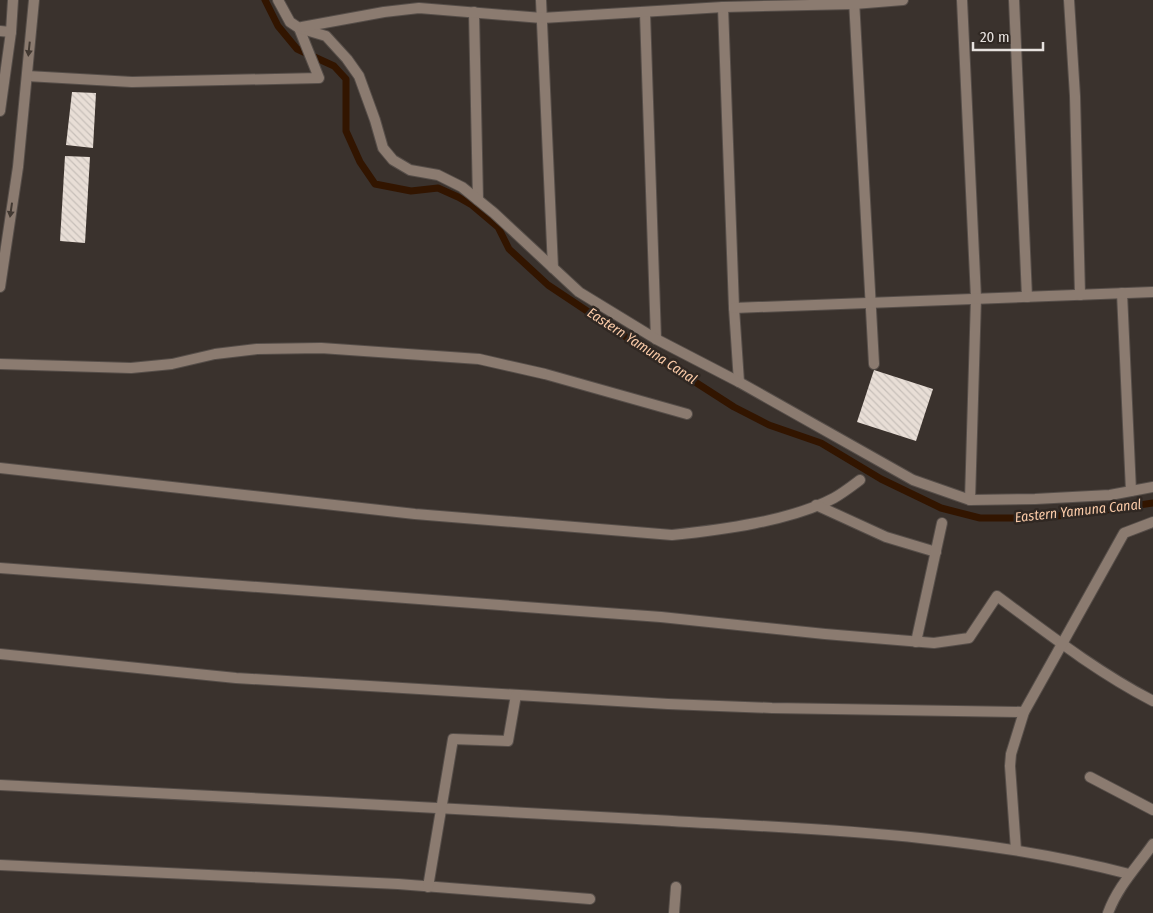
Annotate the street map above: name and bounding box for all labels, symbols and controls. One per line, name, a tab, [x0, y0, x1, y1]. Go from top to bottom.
scale bar	[973, 20, 1043, 52]
text: 20 m	[980, 28, 1010, 46]
one-way arrow	[25, 41, 33, 57]
one-way arrow	[7, 202, 15, 218]
water label: Eastern Yamuna Canal	[584, 304, 700, 388]
water label: Eastern Yamuna Canal	[1014, 496, 1142, 526]

